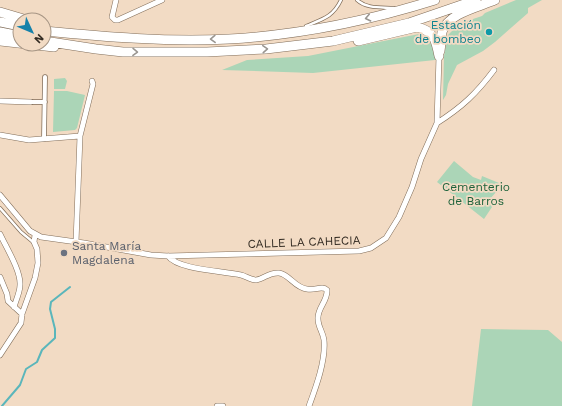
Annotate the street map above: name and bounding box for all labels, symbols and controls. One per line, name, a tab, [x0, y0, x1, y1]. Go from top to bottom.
north arrow	[12, 12, 52, 52]
one-way arrow	[365, 14, 371, 22]
place label: Estación de bombeo	[415, 18, 481, 46]
marker: Estación de bombeo	[484, 27, 494, 37]
text: N	[31, 31, 46, 46]
one-way arrow	[210, 35, 216, 44]
one-way arrow	[262, 44, 268, 53]
one-way arrow	[132, 48, 138, 56]
park label: Cementerio de Barros	[442, 180, 510, 208]
street label: CALLE LA CAHECIA	[247, 233, 361, 251]
place label: Santa María Magdalena	[72, 239, 141, 267]
marker: Santa María Magdalena	[59, 248, 69, 258]

